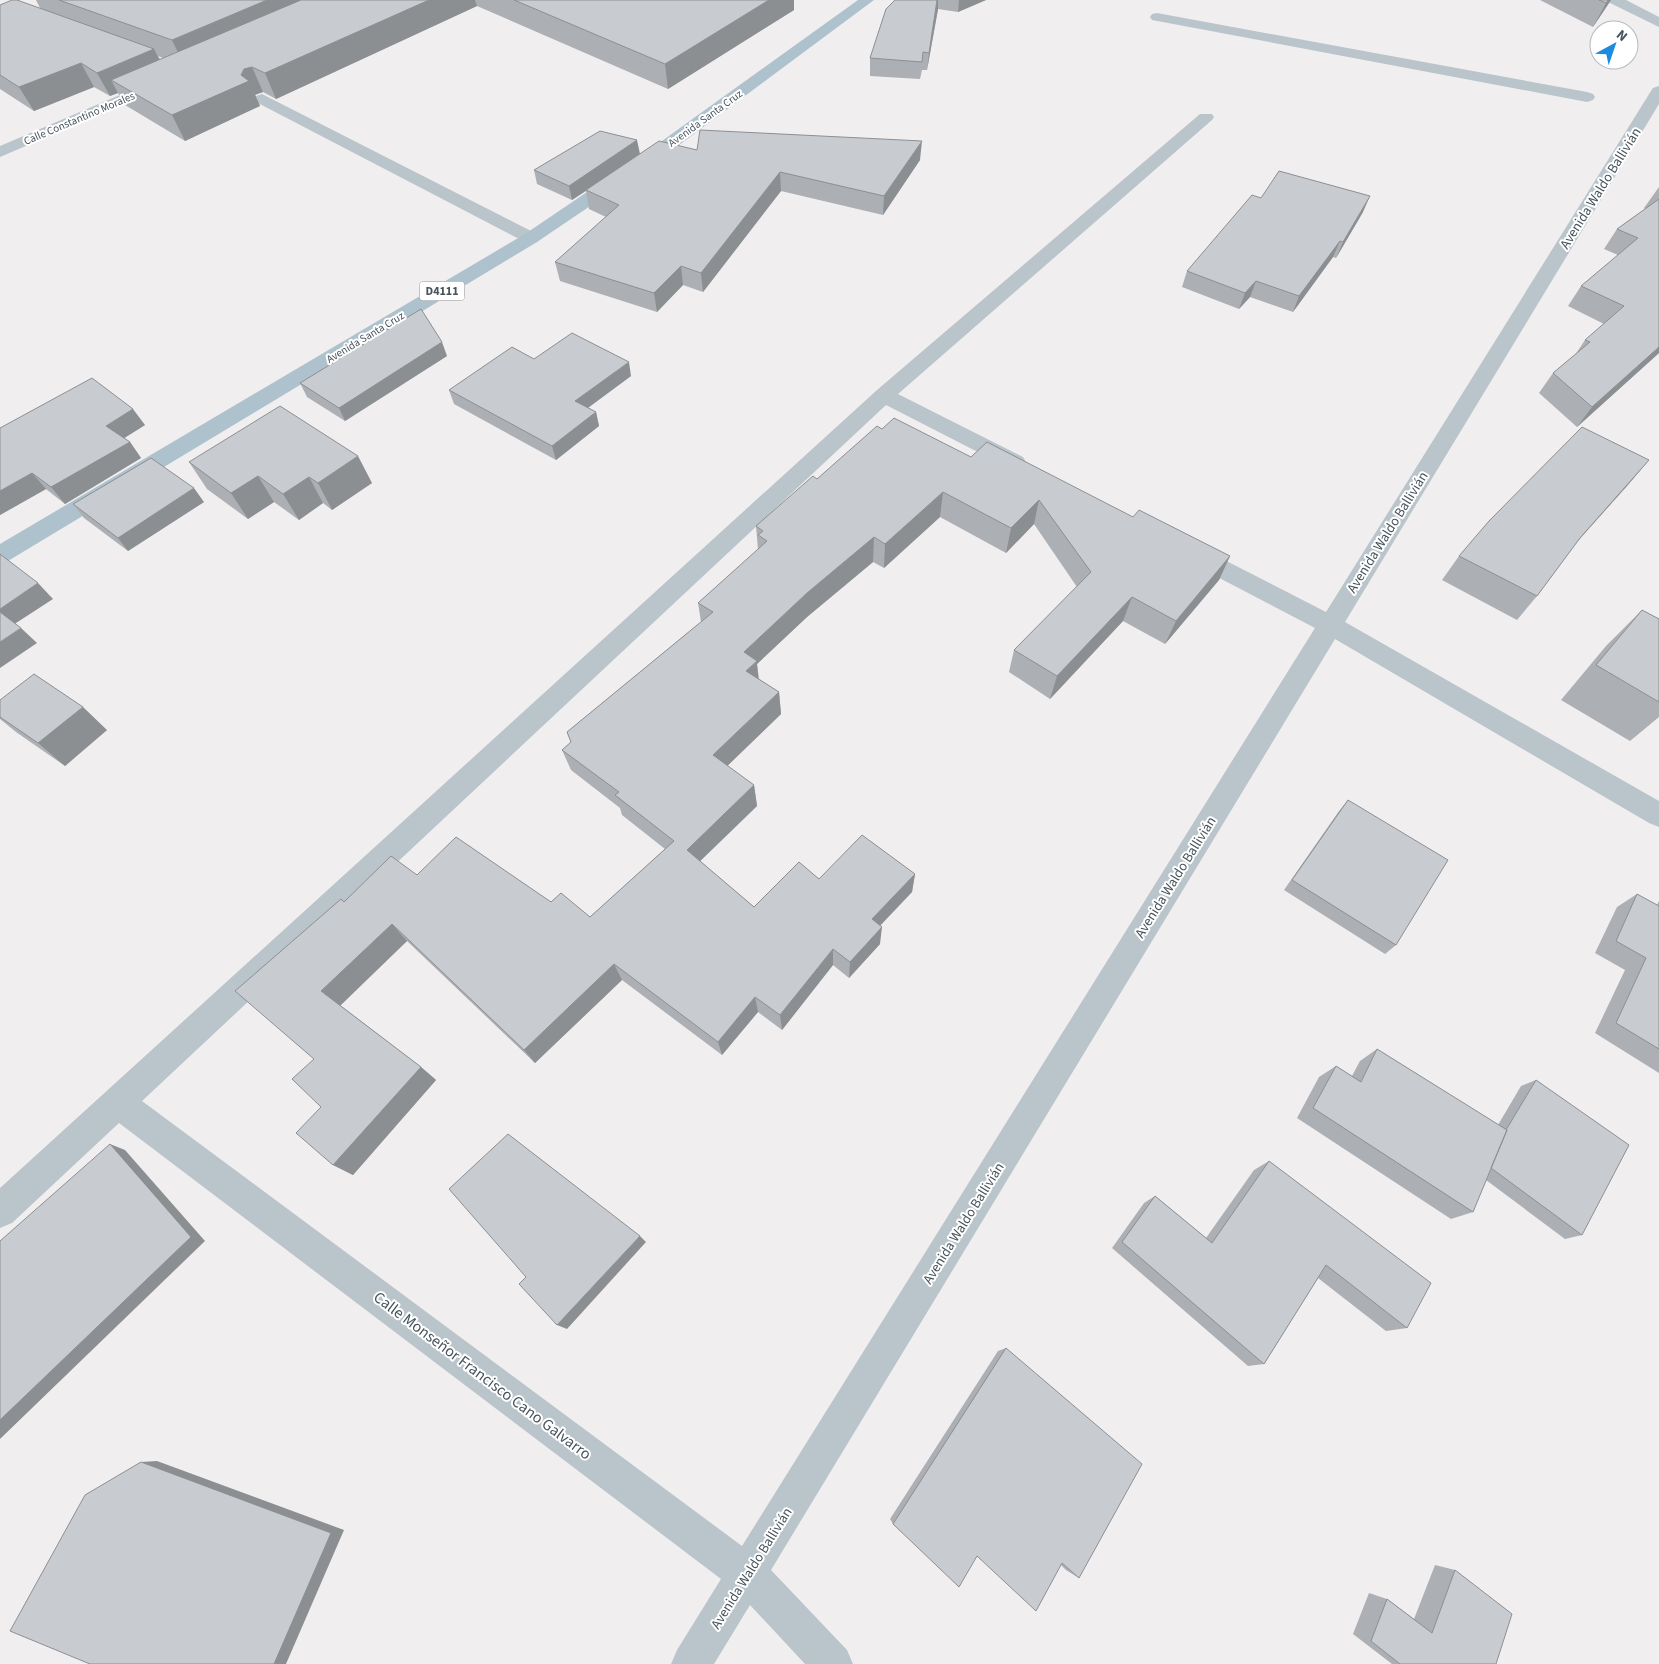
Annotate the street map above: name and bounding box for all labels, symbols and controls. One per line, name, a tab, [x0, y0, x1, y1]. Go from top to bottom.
north arrow	[1589, 20, 1639, 70]
text: N	[1612, 25, 1632, 46]
street label: Avenida Santa Cruz	[665, 86, 746, 150]
street label: Calle Constantino Morales	[21, 88, 137, 149]
street label: Avenida Waldo Ballivián	[1555, 124, 1646, 253]
road number: D4111	[420, 282, 464, 300]
street label: Avenida Santa Cruz	[323, 308, 407, 367]
street label: Avenida Waldo Ballivián	[1342, 468, 1433, 597]
street label: Avenida Waldo Ballivián	[1130, 813, 1221, 942]
street label: Avenida Waldo Ballivián	[918, 1159, 1009, 1288]
street label: Calle Monseñor Francisco Cano Galvarro	[369, 1287, 596, 1465]
street label: Avenida Waldo Ballivián	[706, 1504, 797, 1633]

